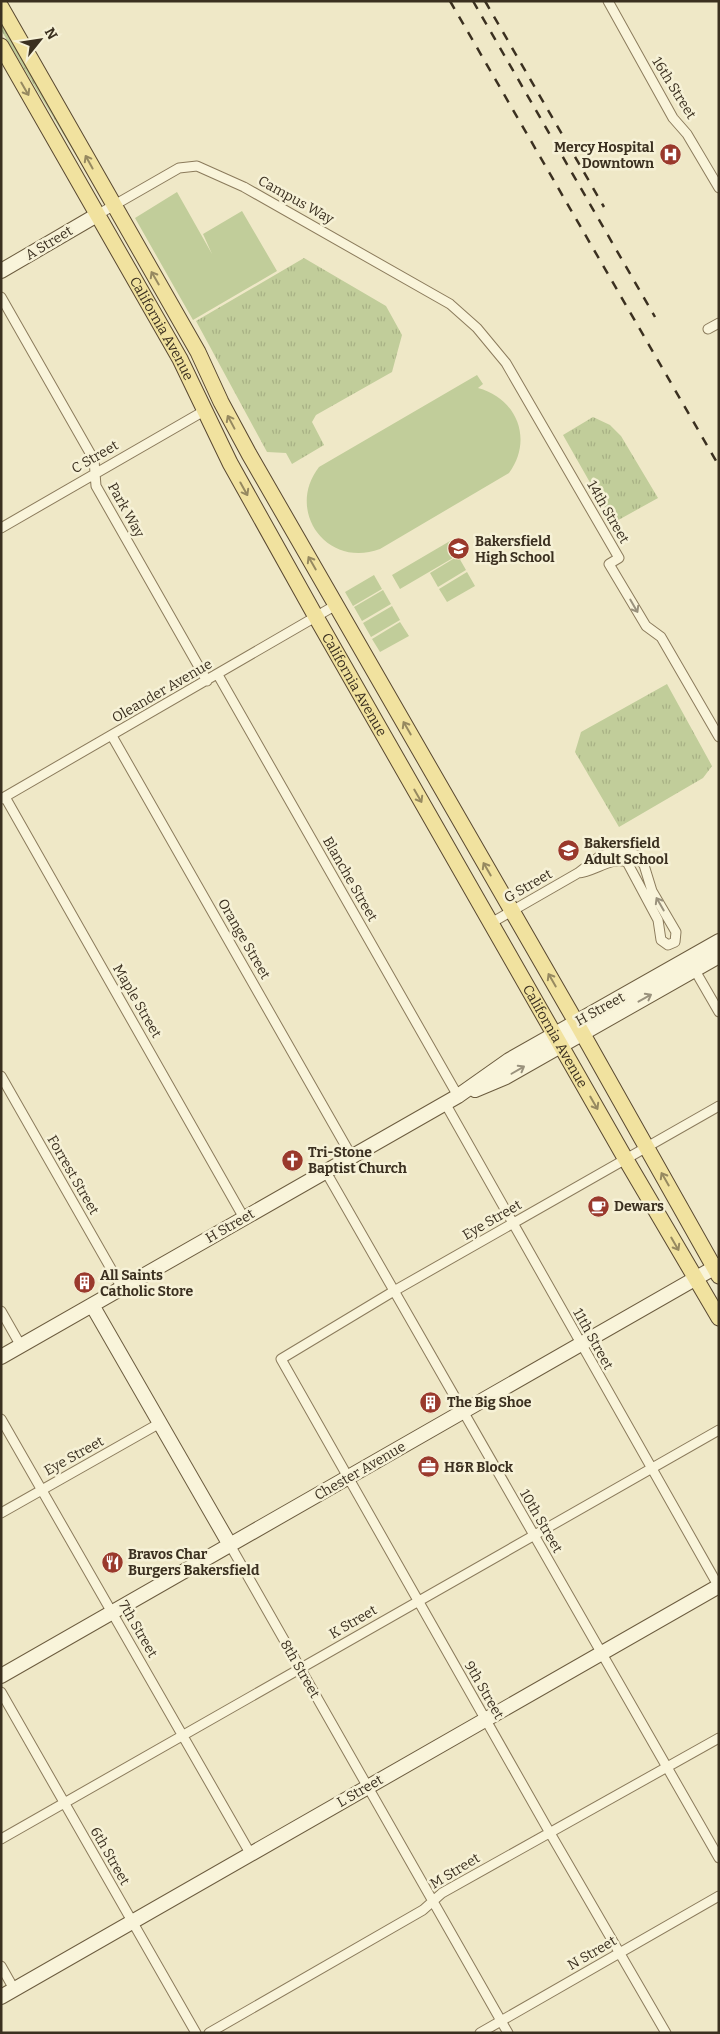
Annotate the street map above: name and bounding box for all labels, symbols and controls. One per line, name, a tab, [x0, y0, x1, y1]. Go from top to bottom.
north arrow	[15, 15, 65, 65]
text: N	[41, 25, 61, 43]
street label: 16th Street	[648, 54, 700, 122]
one-way arrow	[21, 81, 31, 95]
place label: Mercy Hospital Downtown	[554, 139, 655, 172]
hospital icon: Mercy Hospital Downtown	[658, 143, 682, 167]
one-way arrow	[83, 155, 93, 169]
street label: Campus Way	[255, 172, 337, 228]
street label: A Street	[22, 222, 76, 264]
one-way arrow	[150, 272, 160, 286]
street label: California Avenue	[126, 274, 197, 383]
one-way arrow	[226, 415, 236, 430]
street label: C Street	[69, 437, 121, 477]
street label: 14th Street	[583, 478, 633, 546]
street label: Park Way	[104, 480, 148, 541]
one-way arrow	[239, 481, 249, 496]
place label: Bakersfield High School	[475, 533, 555, 566]
school or university icon: Bakersfield High School	[447, 537, 471, 561]
one-way arrow	[306, 557, 316, 571]
one-way arrow	[630, 598, 639, 613]
street label: California Avenue	[318, 630, 391, 739]
street label: Oleander Avenue	[109, 655, 215, 727]
one-way arrow	[401, 721, 411, 736]
one-way arrow	[414, 788, 424, 802]
street label: Blanche Street	[319, 834, 381, 924]
place label: Bakersfield Adult School	[584, 835, 669, 868]
school or university icon: Bakersfield Adult School	[556, 839, 580, 863]
one-way arrow	[482, 862, 492, 876]
street label: G Street	[501, 865, 555, 907]
street label: Orange Street	[214, 896, 274, 982]
one-way arrow	[654, 897, 664, 911]
street label: Maple Street	[109, 961, 165, 1041]
one-way arrow	[546, 973, 556, 988]
street label: California Avenue	[519, 981, 592, 1091]
street label: H Street	[572, 989, 628, 1029]
one-way arrow	[637, 993, 651, 1003]
one-way arrow	[511, 1064, 525, 1074]
one-way arrow	[589, 1096, 599, 1110]
street label: Forrest Street	[43, 1132, 103, 1218]
place label: Tri-Stone Baptist Church	[308, 1144, 407, 1177]
church icon: Tri-Stone Baptist Church	[280, 1148, 304, 1172]
one-way arrow	[659, 1173, 669, 1187]
cafe icon: Dewars	[586, 1194, 610, 1218]
street label: Eye Street	[459, 1196, 525, 1244]
place label: Dewars	[614, 1198, 664, 1215]
street label: H Street	[203, 1205, 257, 1247]
one-way arrow	[671, 1236, 681, 1250]
place label: All Saints Catholic Store	[100, 1267, 193, 1300]
building icon: All Saints Catholic Store	[72, 1271, 96, 1295]
street label: 11th Street	[569, 1305, 617, 1373]
building icon: The Big Shoe	[419, 1390, 443, 1414]
place label: The Big Shoe	[447, 1394, 532, 1411]
street label: Eye Street	[41, 1433, 107, 1479]
street label: Chester Avenue	[311, 1438, 409, 1504]
office icon: H&R Block	[416, 1455, 440, 1479]
place label: H&R Block	[444, 1459, 514, 1476]
street label: 10th Street	[516, 1486, 566, 1556]
place label: Bravos Char Burgers Bakersfield	[128, 1546, 260, 1579]
restaurant icon: Bravos Char Burgers Bakersfield	[100, 1550, 124, 1574]
street label: 7th Street	[115, 1597, 161, 1661]
street label: K Street	[326, 1602, 380, 1642]
street label: 8th Street	[277, 1637, 323, 1701]
street label: 9th Street	[461, 1658, 507, 1722]
street label: L Street	[334, 1771, 386, 1811]
street label: 6th Street	[87, 1824, 133, 1888]
street label: M Street	[427, 1850, 483, 1892]
street label: N Street	[565, 1932, 619, 1974]

